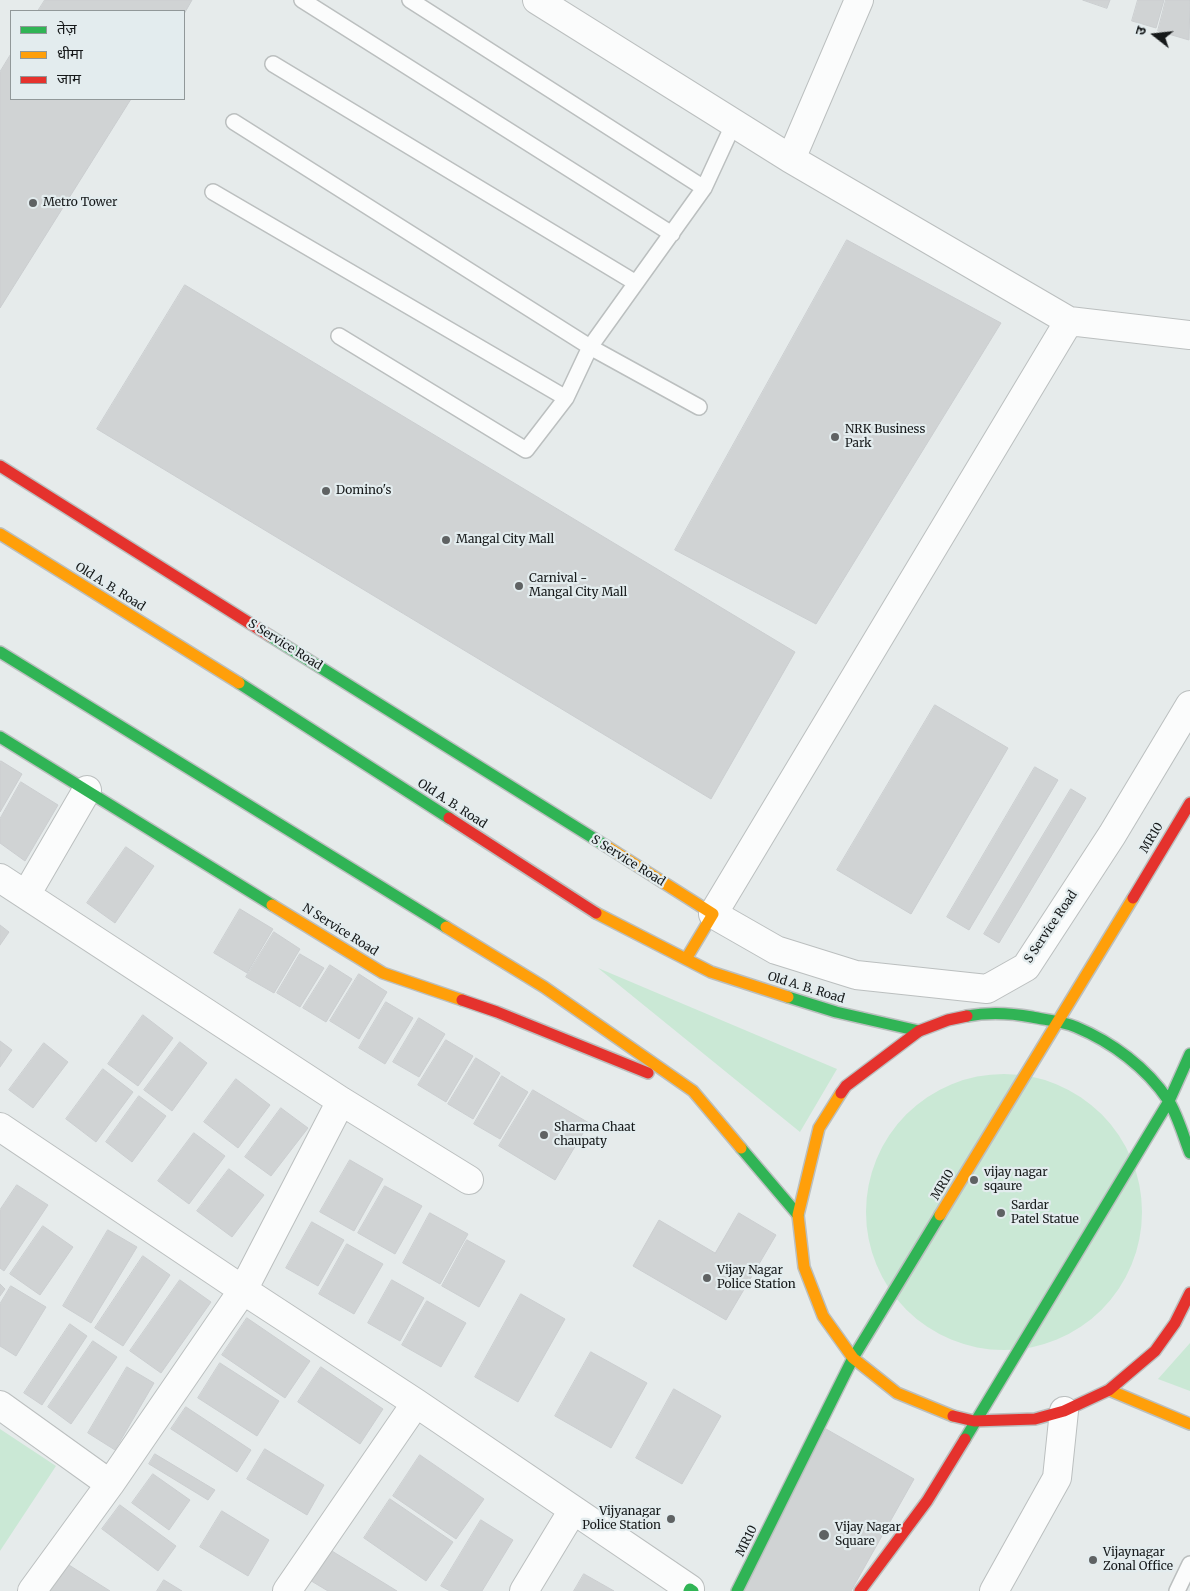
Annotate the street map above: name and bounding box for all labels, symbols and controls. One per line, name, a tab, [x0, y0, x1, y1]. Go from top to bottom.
legend	[10, 10, 185, 100]
north arrow	[1130, 10, 1180, 60]
text: तेज़	[57, 19, 77, 38]
text: उ	[1131, 24, 1150, 37]
text: धीमा	[57, 44, 83, 63]
text: जाम	[57, 69, 81, 88]
place label: Metro Tower	[43, 196, 117, 210]
marker: Metro Tower	[27, 197, 39, 209]
place label: NRK Business Park	[845, 423, 925, 451]
marker: NRK Business Park	[829, 431, 841, 443]
place label: Domino's	[336, 484, 391, 498]
marker: Domino's	[320, 485, 332, 497]
place label: Mangal City Mall	[456, 533, 554, 547]
marker: Mangal City Mall	[440, 534, 452, 546]
street label: Old A. B. Road	[72, 560, 148, 614]
place label: Carnival - Mangal City Mall	[529, 572, 627, 600]
marker: Carnival - Mangal City Mall	[513, 580, 525, 592]
street label: S Service Road	[246, 617, 324, 673]
street label: Old A. B. Road	[415, 776, 489, 832]
street label: MR10	[1137, 820, 1167, 856]
street label: S Service Road	[589, 833, 667, 889]
street label: S Service Road	[1022, 888, 1080, 966]
street label: N Service Road	[300, 901, 380, 959]
street label: Old A. B. Road	[766, 969, 846, 1007]
place label: Sharma Chaat chaupaty	[554, 1121, 635, 1149]
marker: Sharma Chaat chaupaty	[538, 1129, 550, 1141]
place label: vijay nagar sqaure	[984, 1166, 1048, 1194]
street label: MR10	[928, 1167, 958, 1203]
marker: vijay nagar sqaure	[968, 1174, 980, 1186]
place label: Sardar Patel Statue	[1011, 1199, 1079, 1227]
marker: Sardar Patel Statue	[995, 1207, 1007, 1219]
place label: Vijay Nagar Police Station	[717, 1264, 796, 1292]
marker: Vijay Nagar Police Station	[701, 1272, 713, 1284]
place label: Vijyanagar Police Station	[582, 1505, 661, 1533]
marker: Vijyanagar Police Station	[665, 1513, 677, 1525]
place label: Vijay Nagar Square	[835, 1521, 901, 1549]
street label: MR10	[733, 1523, 761, 1559]
marker: Vijay Nagar Square	[817, 1528, 831, 1542]
place label: Vijaynagar Zonal Office	[1103, 1546, 1173, 1574]
marker: Vijaynagar Zonal Office	[1087, 1554, 1099, 1566]

